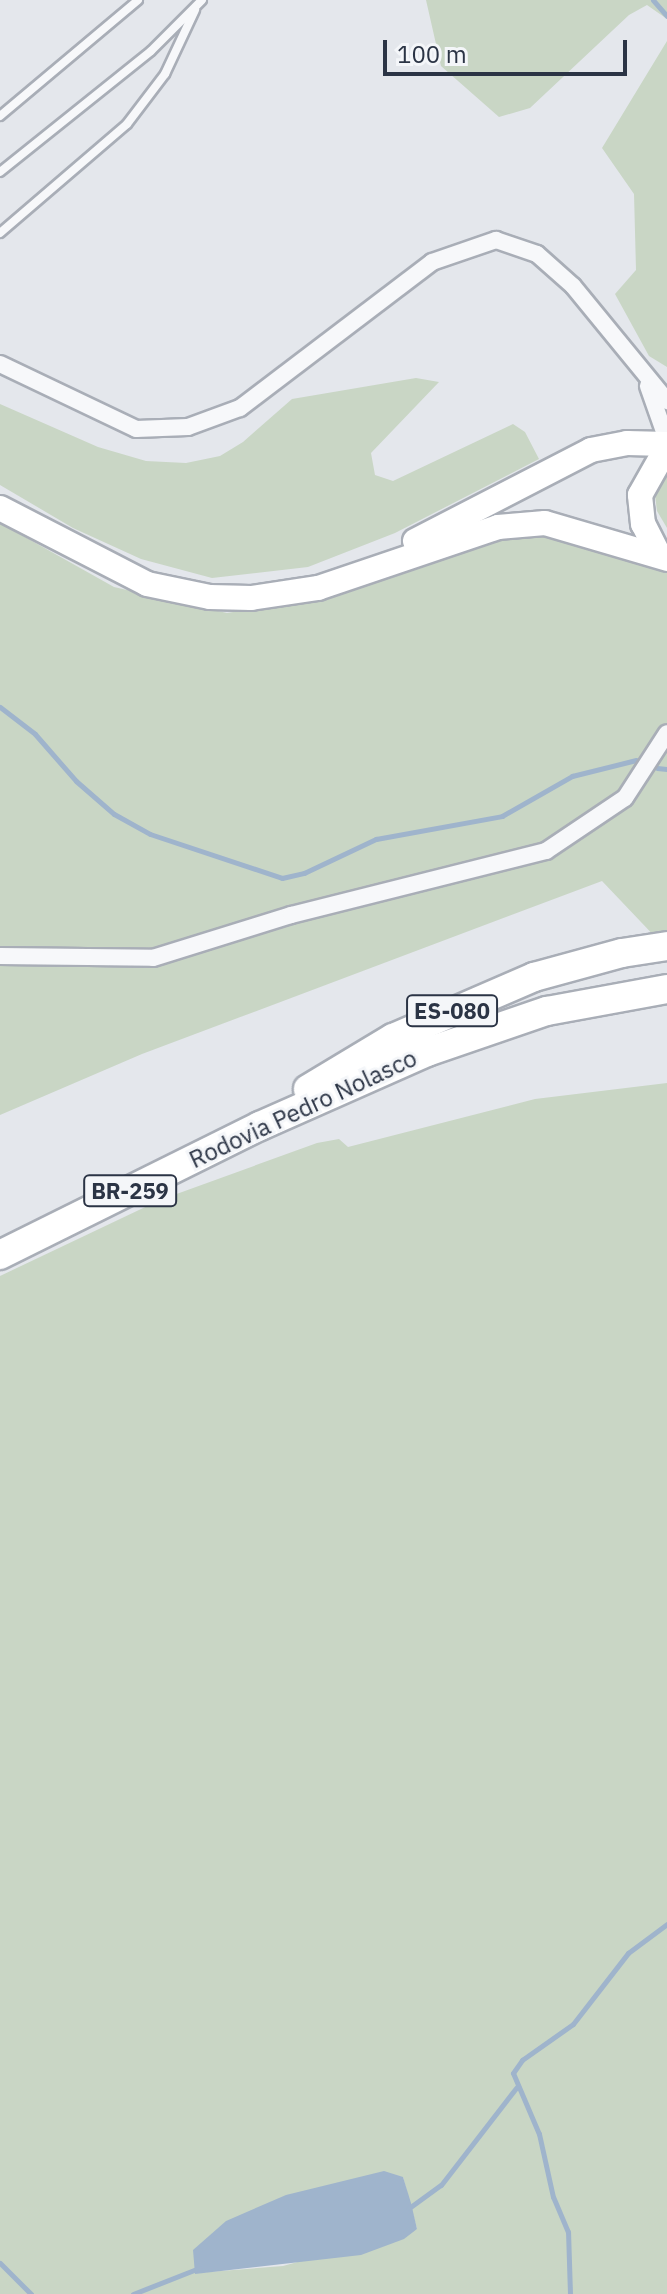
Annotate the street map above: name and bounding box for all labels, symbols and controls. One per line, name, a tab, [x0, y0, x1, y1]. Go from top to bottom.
scale bar	[387, 24, 631, 74]
text: 100 m	[397, 38, 467, 70]
road number: ES-080	[406, 993, 498, 1029]
street label: Rodovia Pedro Nolasco	[185, 1044, 421, 1174]
road number: BR-259	[82, 1173, 178, 1209]

